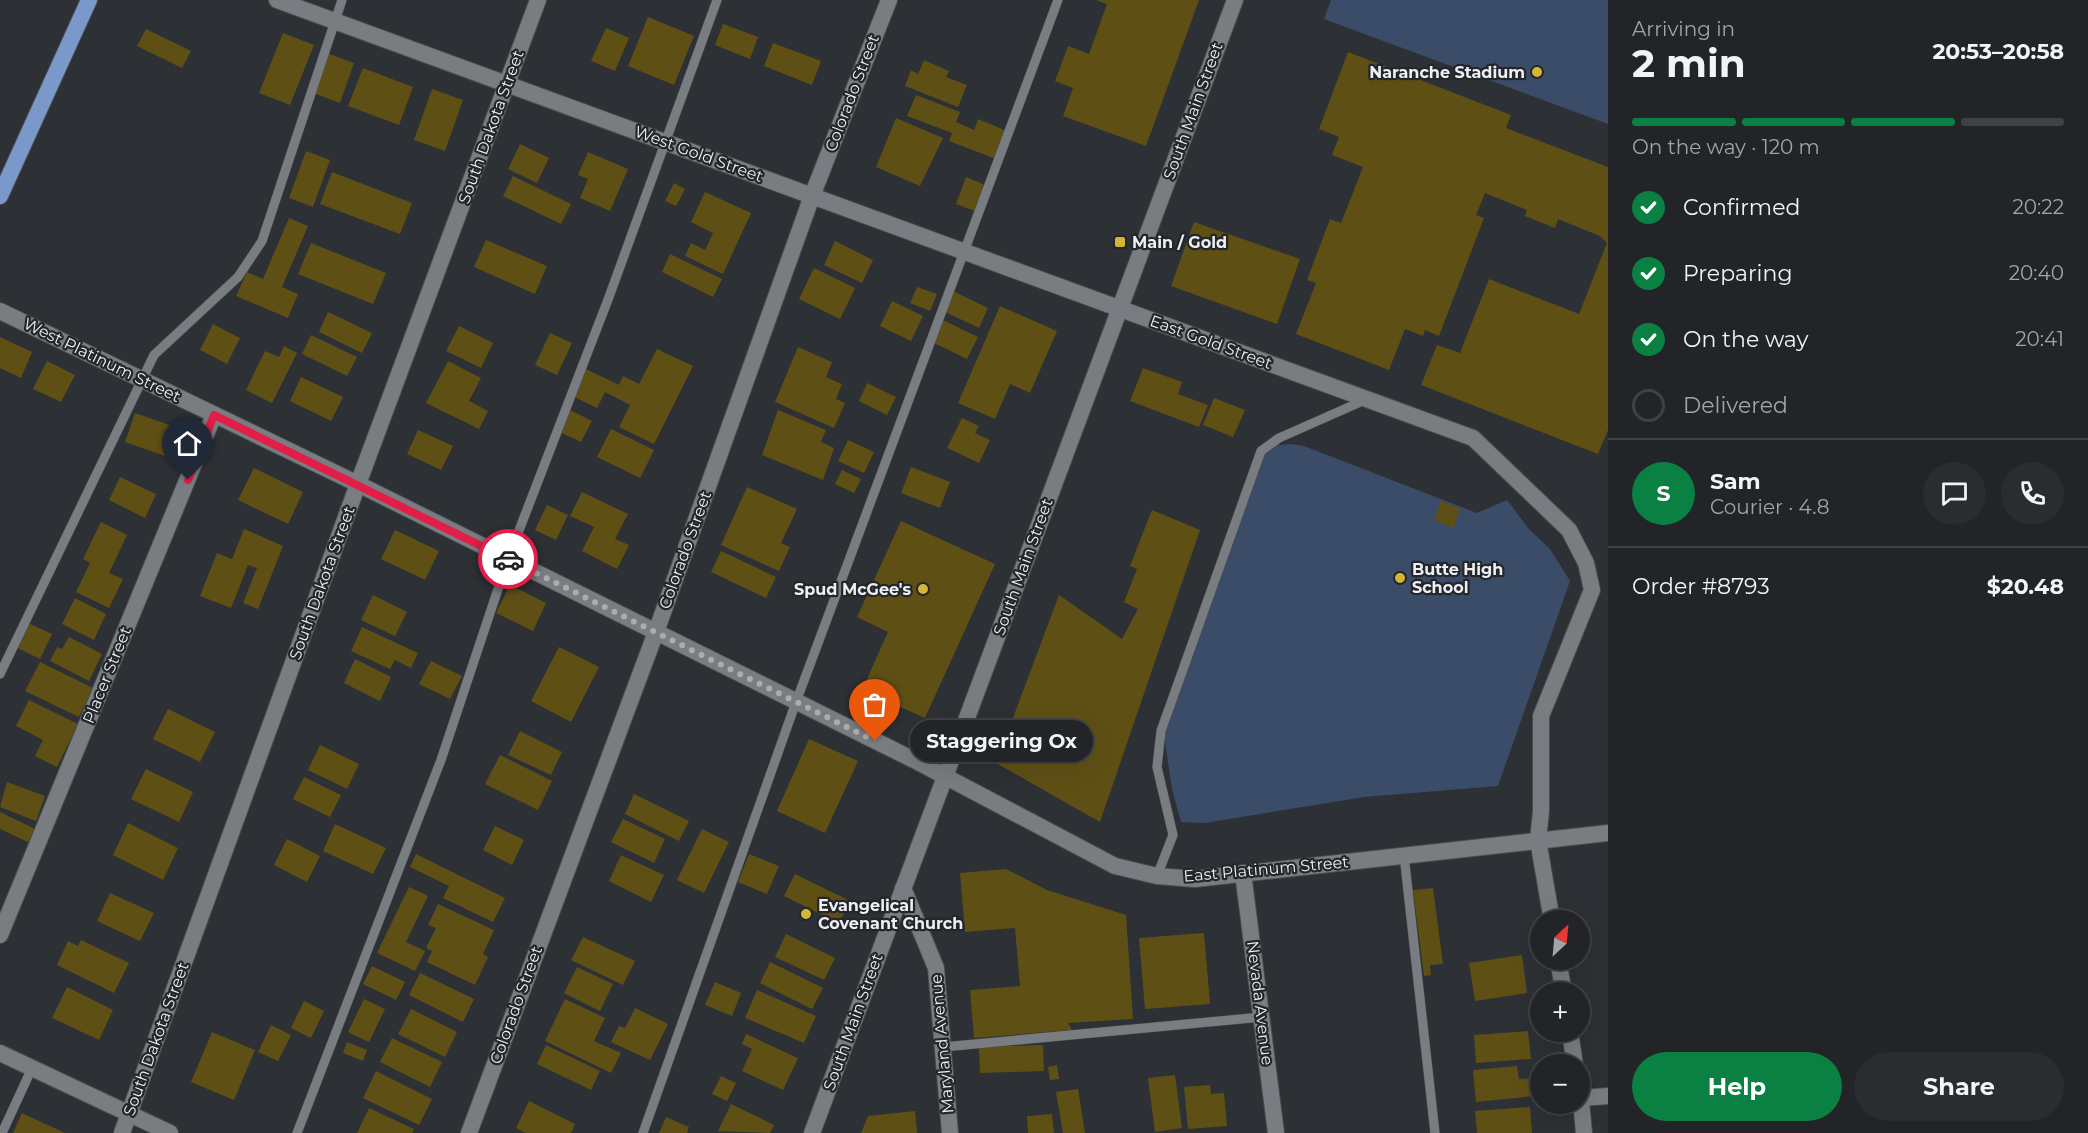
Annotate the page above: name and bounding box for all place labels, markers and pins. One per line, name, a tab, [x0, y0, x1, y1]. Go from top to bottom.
place label: Naranche Stadium	[1369, 63, 1525, 82]
marker: Naranche Stadium	[1530, 65, 1544, 79]
place label: Main / Gold	[1132, 233, 1227, 252]
marker: Main / Gold	[1113, 235, 1127, 249]
pin	[162, 418, 213, 480]
place label: Butte High School	[1412, 560, 1503, 597]
marker: Butte High School	[1393, 571, 1407, 585]
place label: Spud McGee's	[794, 580, 912, 599]
marker: Spud McGee's	[916, 582, 930, 596]
pin	[849, 679, 900, 741]
callout: Staggering Ox	[911, 720, 1094, 762]
place label: Evangelical Covenant Church	[818, 896, 963, 933]
marker: Evangelical Covenant Church	[799, 907, 813, 921]

